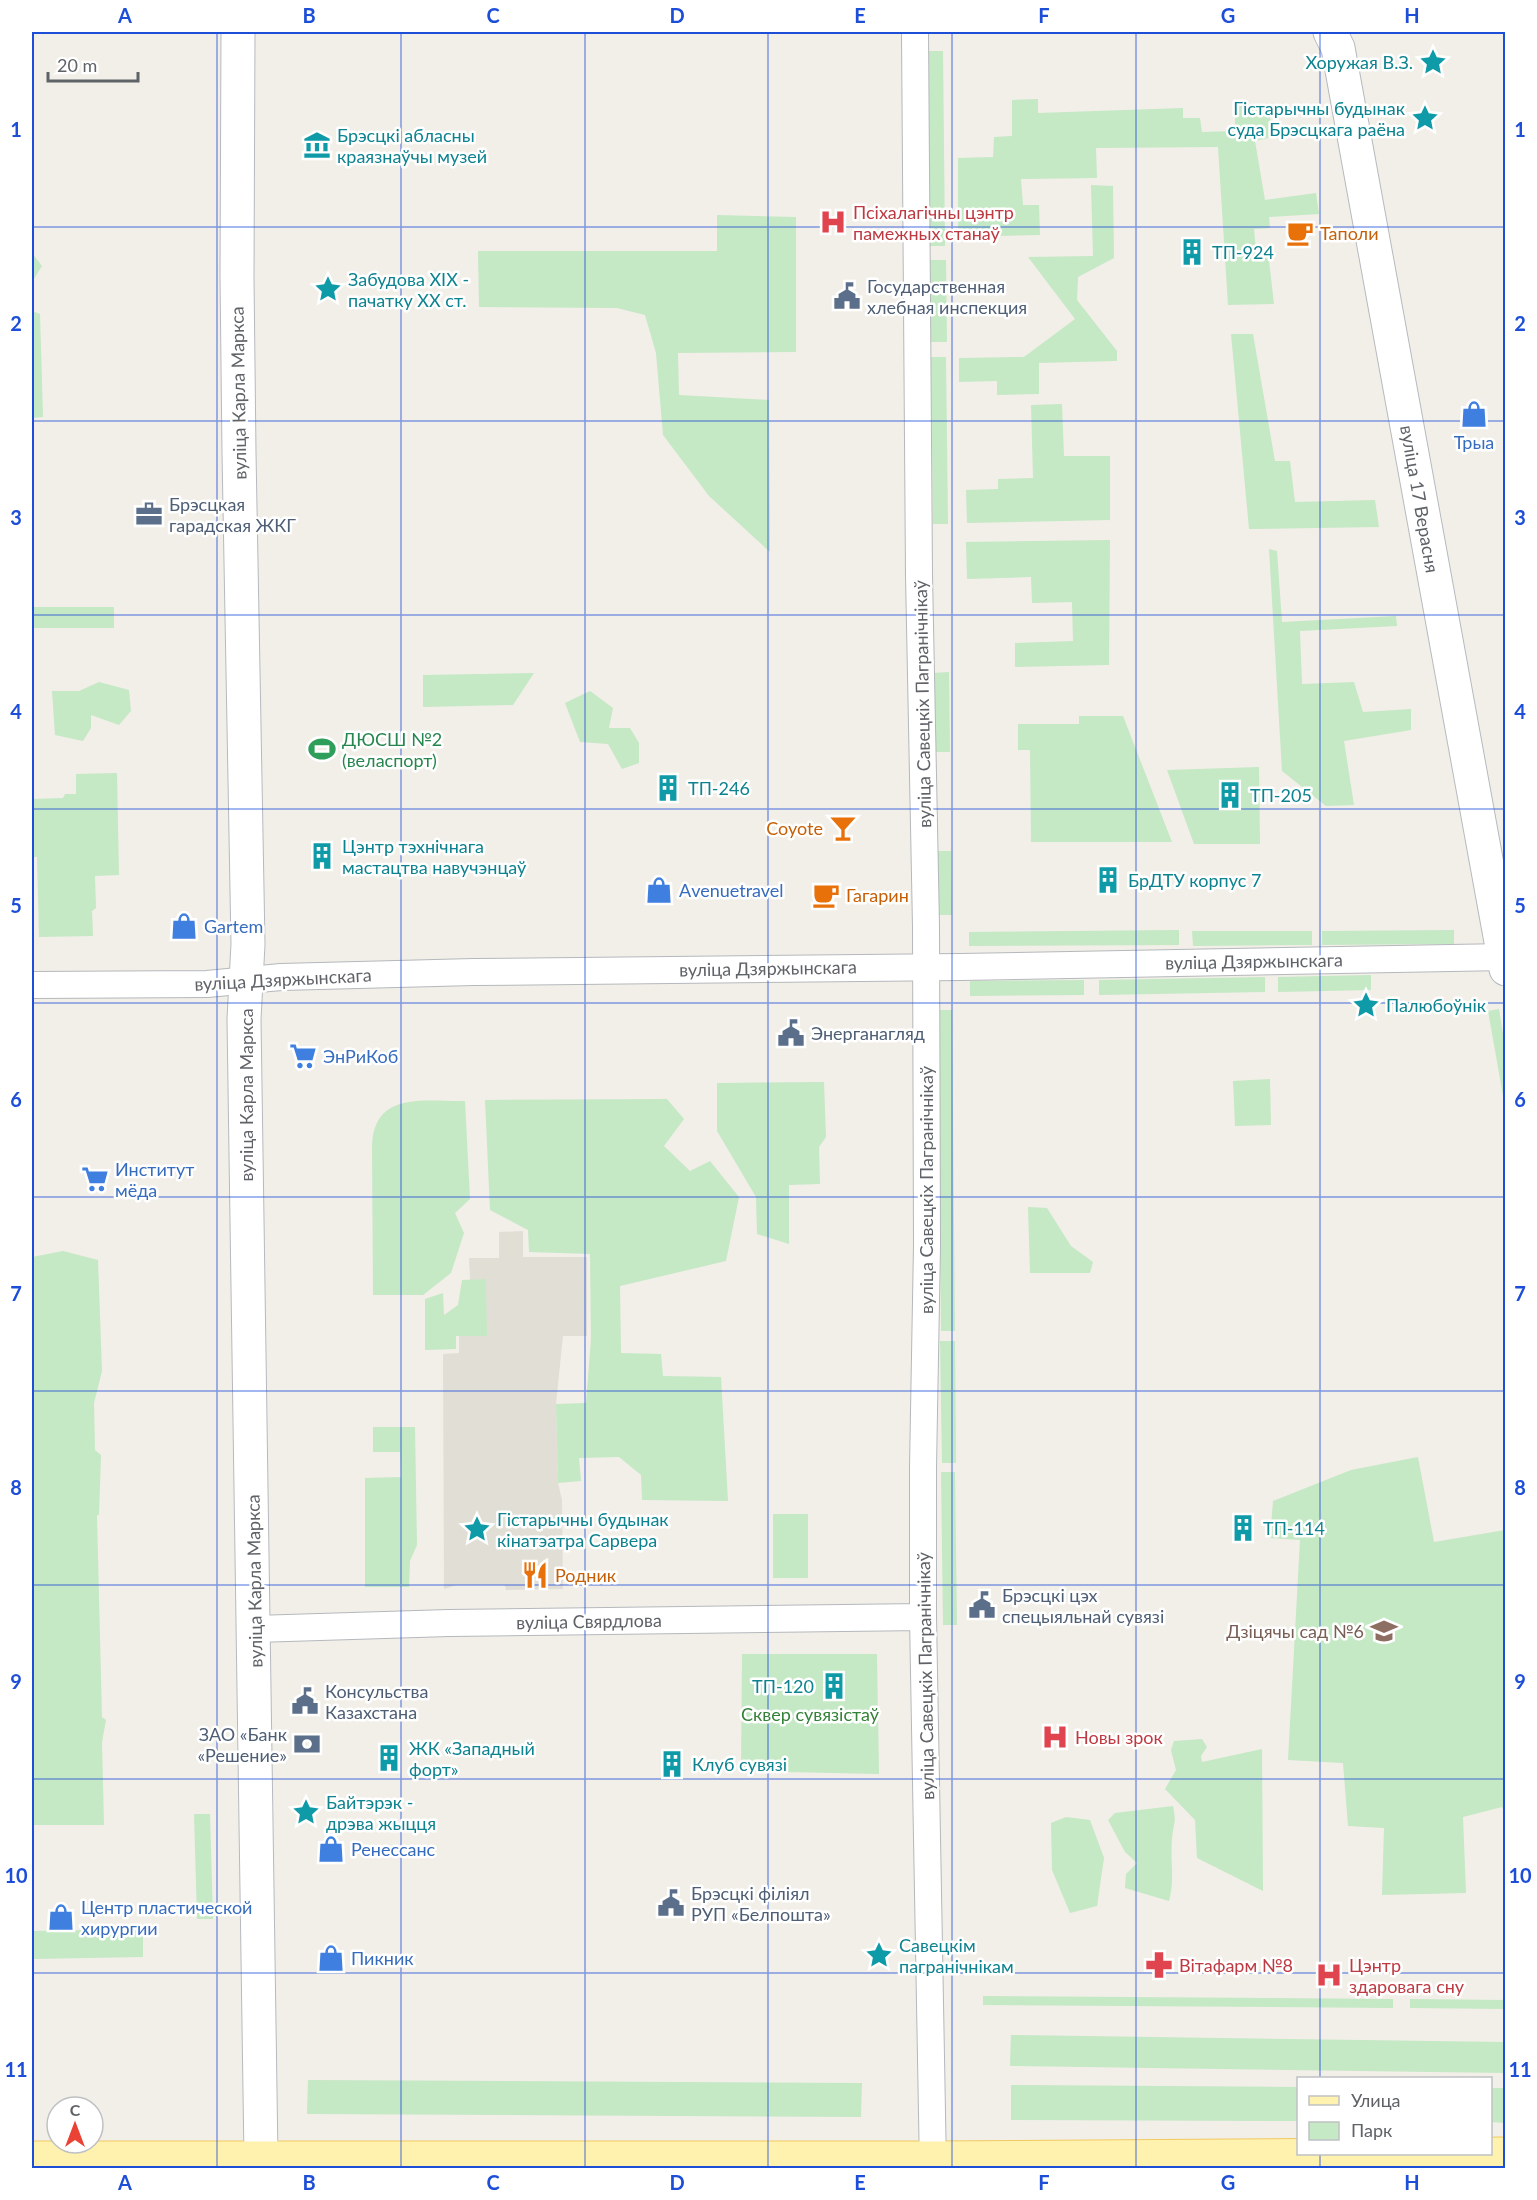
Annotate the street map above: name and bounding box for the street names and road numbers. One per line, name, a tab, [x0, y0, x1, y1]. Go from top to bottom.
street label: вуліца Карла Маркса	[225, 306, 251, 480]
street label: вуліца 17 Верасня	[1396, 423, 1444, 575]
street label: вуліца Савецкіх Пагранічнікаў	[909, 579, 935, 828]
street label: вуліца Дзяржынскага	[1165, 948, 1343, 974]
street label: вуліца Дзяржынскага	[679, 955, 857, 981]
street label: вуліца Дзяржынскага	[194, 963, 372, 995]
street label: вуліца Карла Маркса	[235, 1008, 257, 1182]
street label: вуліца Савецкіх Пагранічнікаў	[915, 1065, 937, 1314]
street label: вуліца Карла Маркса	[241, 1494, 267, 1668]
street label: вуліца Савецкіх Пагранічнікаў	[912, 1551, 938, 1800]
street label: вуліца Свярдлова	[516, 1609, 662, 1633]

